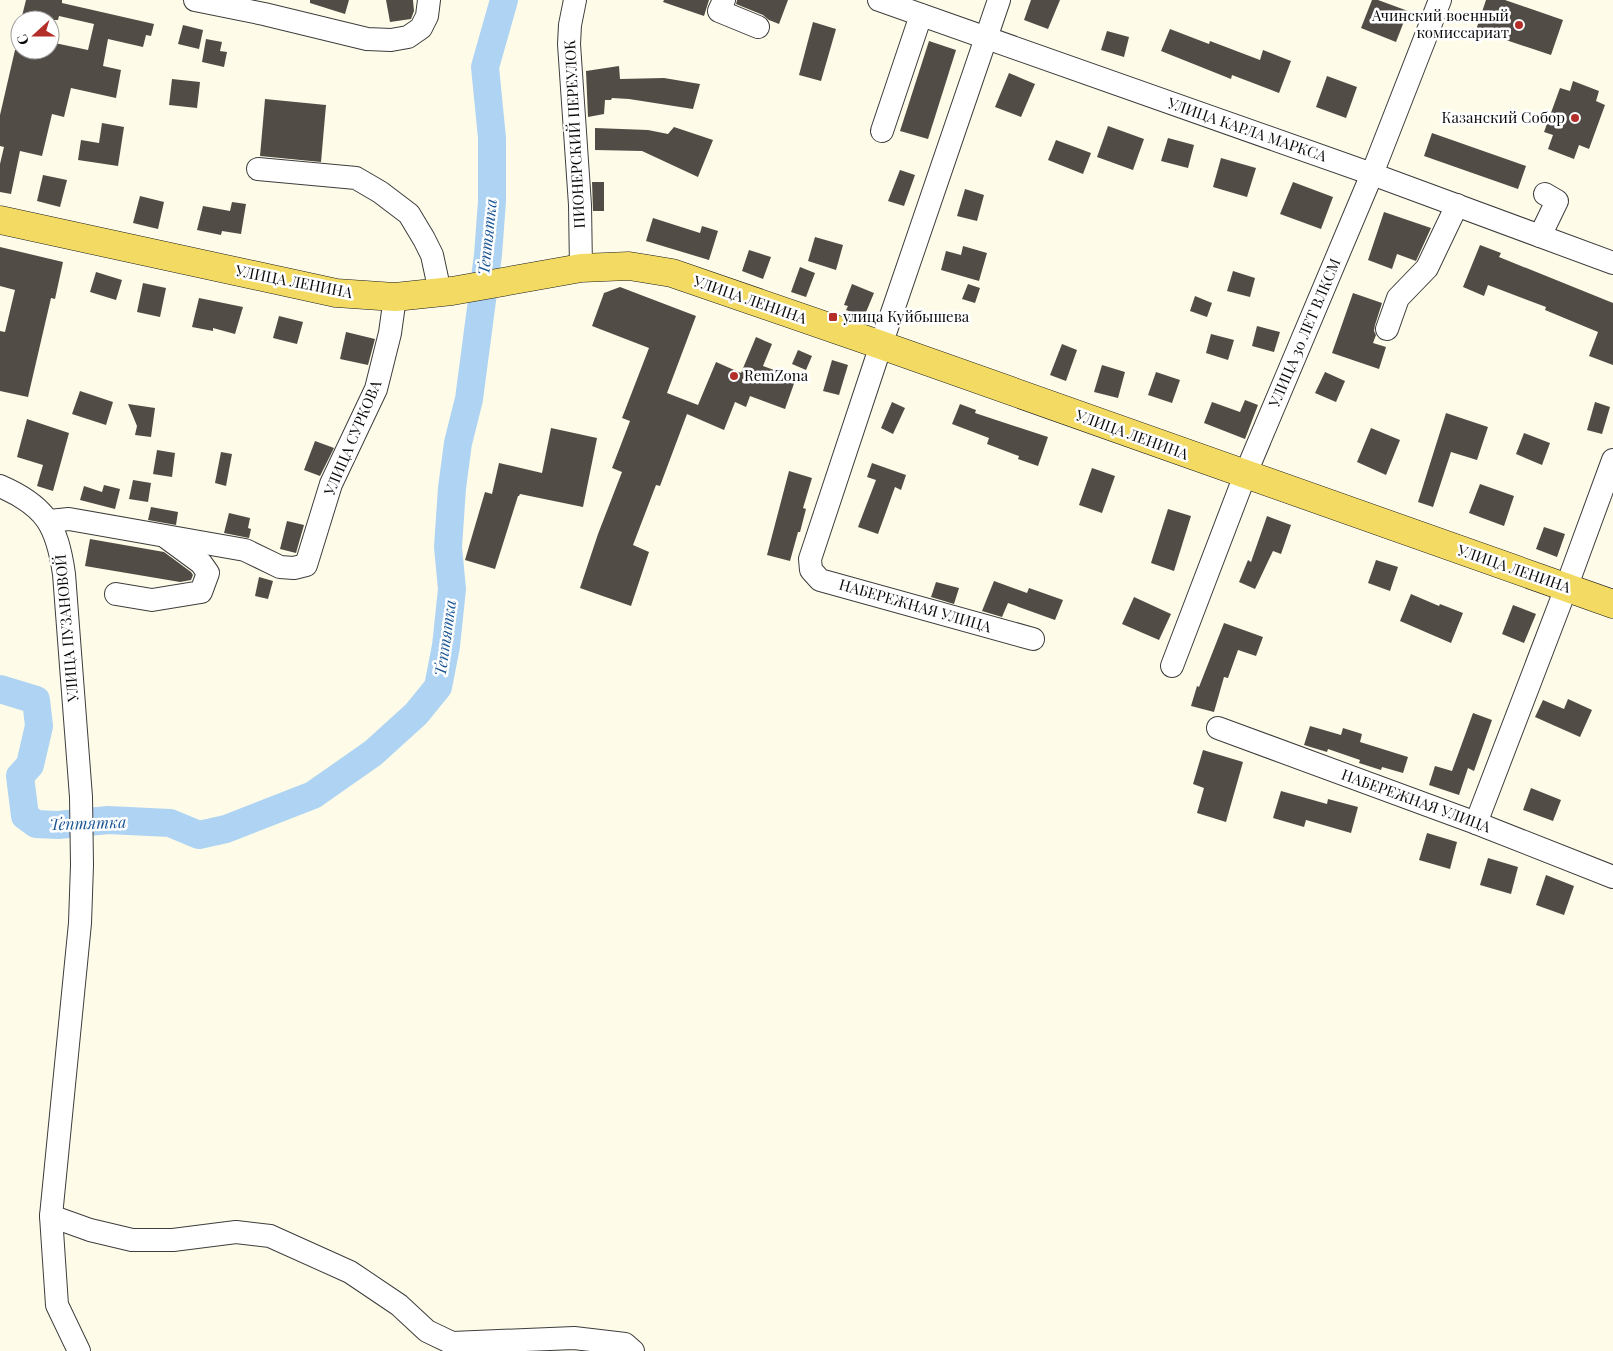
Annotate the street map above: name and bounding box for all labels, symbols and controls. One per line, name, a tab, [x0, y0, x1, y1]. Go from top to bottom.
place label: Ачинский военный комиссариат	[1371, 5, 1509, 42]
north arrow	[10, 10, 60, 60]
marker: Ачинский военный комиссариат	[1513, 19, 1525, 31]
text: С	[12, 32, 33, 48]
street label: ПИОНЕРСКИЙ ПЕРЕУЛОК	[559, 39, 589, 229]
street label: УЛИЦА КАРЛА МАРКСА	[1164, 92, 1330, 166]
place label: Казанский Собор	[1441, 107, 1565, 127]
marker: Казанский Собор	[1569, 112, 1581, 124]
water label: Тептятка	[472, 198, 501, 276]
street label: УЛИЦА 30 ЛЕТ ВЛКСМ	[1263, 255, 1345, 411]
street label: УЛИЦА ЛЕНИНА	[233, 260, 355, 302]
street label: УЛИЦА ЛЕНИНА	[690, 270, 810, 328]
place label: улица Куйбышева	[842, 306, 970, 326]
marker: улица Куйбышева	[827, 311, 839, 323]
place label: RemZona	[744, 365, 809, 385]
marker: RemZona	[728, 370, 740, 382]
street label: УЛИЦА СУРКОВА	[318, 376, 386, 499]
street label: УЛИЦА ЛЕНИНА	[1072, 404, 1192, 464]
street label: УЛИЦА ЛЕНИНА	[1454, 539, 1574, 597]
street label: УЛИЦА ПУЗАНОВОЙ	[50, 553, 83, 704]
street label: НАБЕРЕЖНАЯ УЛИЦА	[837, 574, 994, 636]
water label: Тептятка	[429, 598, 460, 677]
street label: НАБЕРЕЖНАЯ УЛИЦА	[1339, 764, 1494, 837]
water label: Тептятка	[49, 811, 127, 834]

